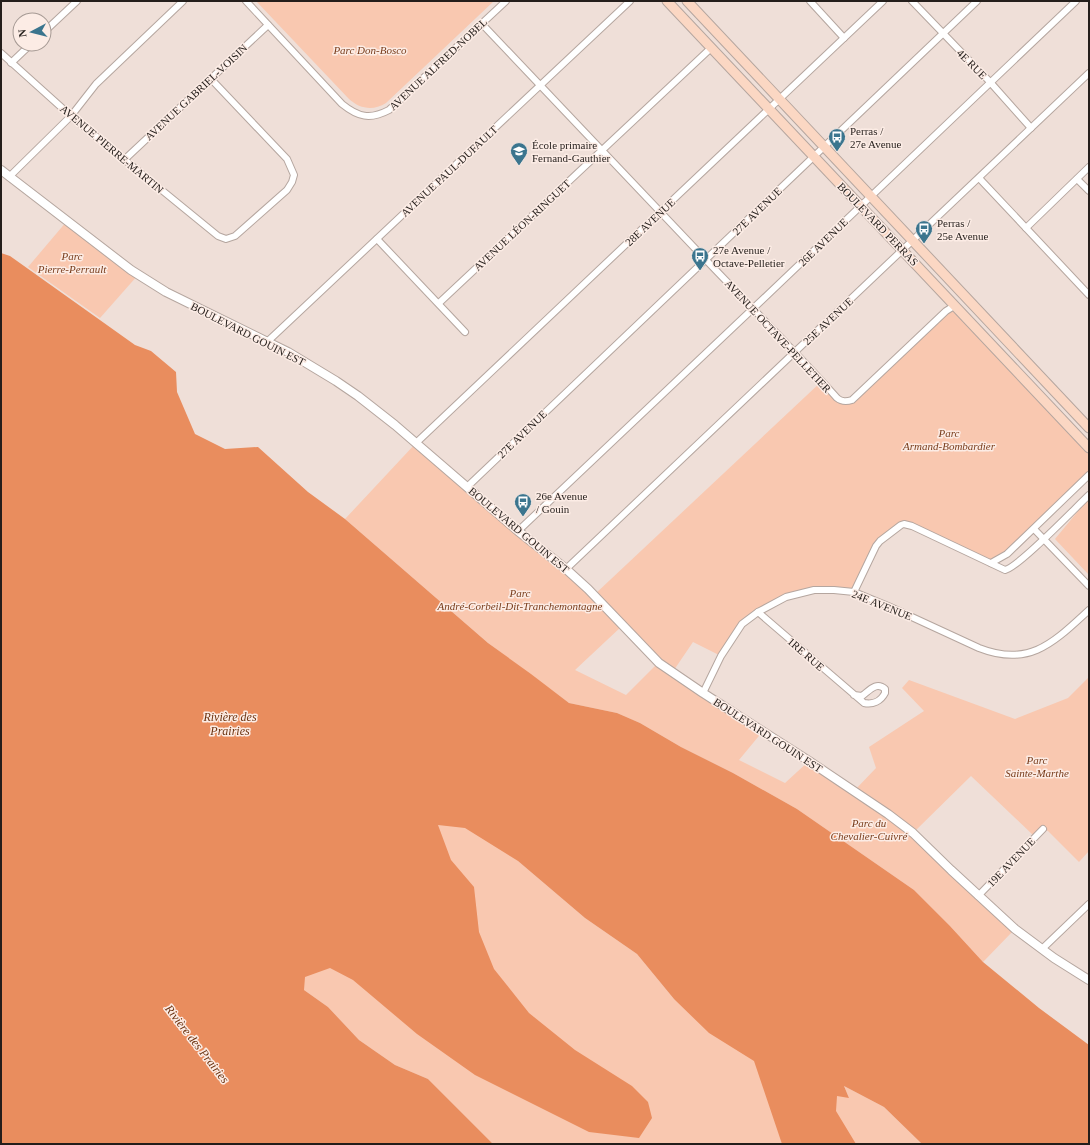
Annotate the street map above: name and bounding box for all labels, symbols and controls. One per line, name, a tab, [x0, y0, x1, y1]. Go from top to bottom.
north arrow	[12, 12, 52, 52]
street label: AVENUE ALFRED-NOBEL	[387, 15, 489, 112]
text: N	[16, 28, 29, 38]
street label: AVENUE GABRIEL-VOISIN	[142, 41, 250, 142]
park label: Parc Don-Bosco	[332, 44, 407, 56]
street label: 4E RUE	[955, 47, 990, 82]
street label: AVENUE PIERRE-MARTIN	[58, 102, 166, 196]
street label: AVENUE PAUL-DUFAULT	[398, 123, 500, 219]
place label: Perras / 27e Avenue	[850, 125, 902, 150]
bus stop icon: Perras / 27e Avenue	[827, 127, 847, 152]
place label: École primaire Fernand-Gauthier	[532, 139, 611, 164]
school or university icon: École primaire Fernand-Gauthier	[509, 141, 529, 166]
street label: AVENUE LÉON-RINGUET	[471, 177, 573, 273]
street label: BOULEVARD PERRAS	[835, 180, 921, 268]
street label: 27E AVENUE	[730, 184, 784, 237]
street label: 28E AVENUE	[623, 196, 678, 248]
street label: 26E AVENUE	[796, 215, 850, 268]
place label: Perras / 25e Avenue	[937, 217, 989, 242]
bus stop icon: Perras / 25e Avenue	[914, 219, 934, 244]
place label: 27e Avenue / Octave-Pelletier	[713, 244, 785, 269]
bus stop icon: 27e Avenue / Octave-Pelletier	[690, 246, 710, 271]
park label: Parc Pierre-Perrault	[37, 250, 107, 275]
street label: AVENUE OCTAVE-PELLETIER	[722, 277, 834, 395]
street label: 25E AVENUE	[801, 295, 856, 347]
street label: BOULEVARD GOUIN EST	[189, 300, 308, 368]
street label: 27E AVENUE	[495, 407, 549, 460]
park label: Parc Armand-Bombardier	[902, 427, 996, 452]
street label: BOULEVARD GOUIN EST	[467, 485, 572, 576]
place label: 26e Avenue / Gouin	[536, 490, 588, 515]
bus stop icon: 26e Avenue / Gouin	[513, 492, 533, 517]
park label: Parc André-Corbeil-Dit-Tranchemontagne	[437, 587, 603, 612]
street label: 24E AVENUE	[850, 588, 914, 623]
street label: 1RE RUE	[785, 635, 827, 673]
street label: BOULEVARD GOUIN EST	[712, 695, 825, 775]
water label: Rivière des Prairies	[202, 710, 257, 738]
park label: Parc Sainte-Marthe	[1005, 754, 1069, 779]
park label: Parc du Chevalier-Cuivré	[831, 817, 908, 842]
street label: 19E AVENUE	[985, 835, 1038, 889]
water label: Rivière des Prairies	[161, 1001, 232, 1086]

